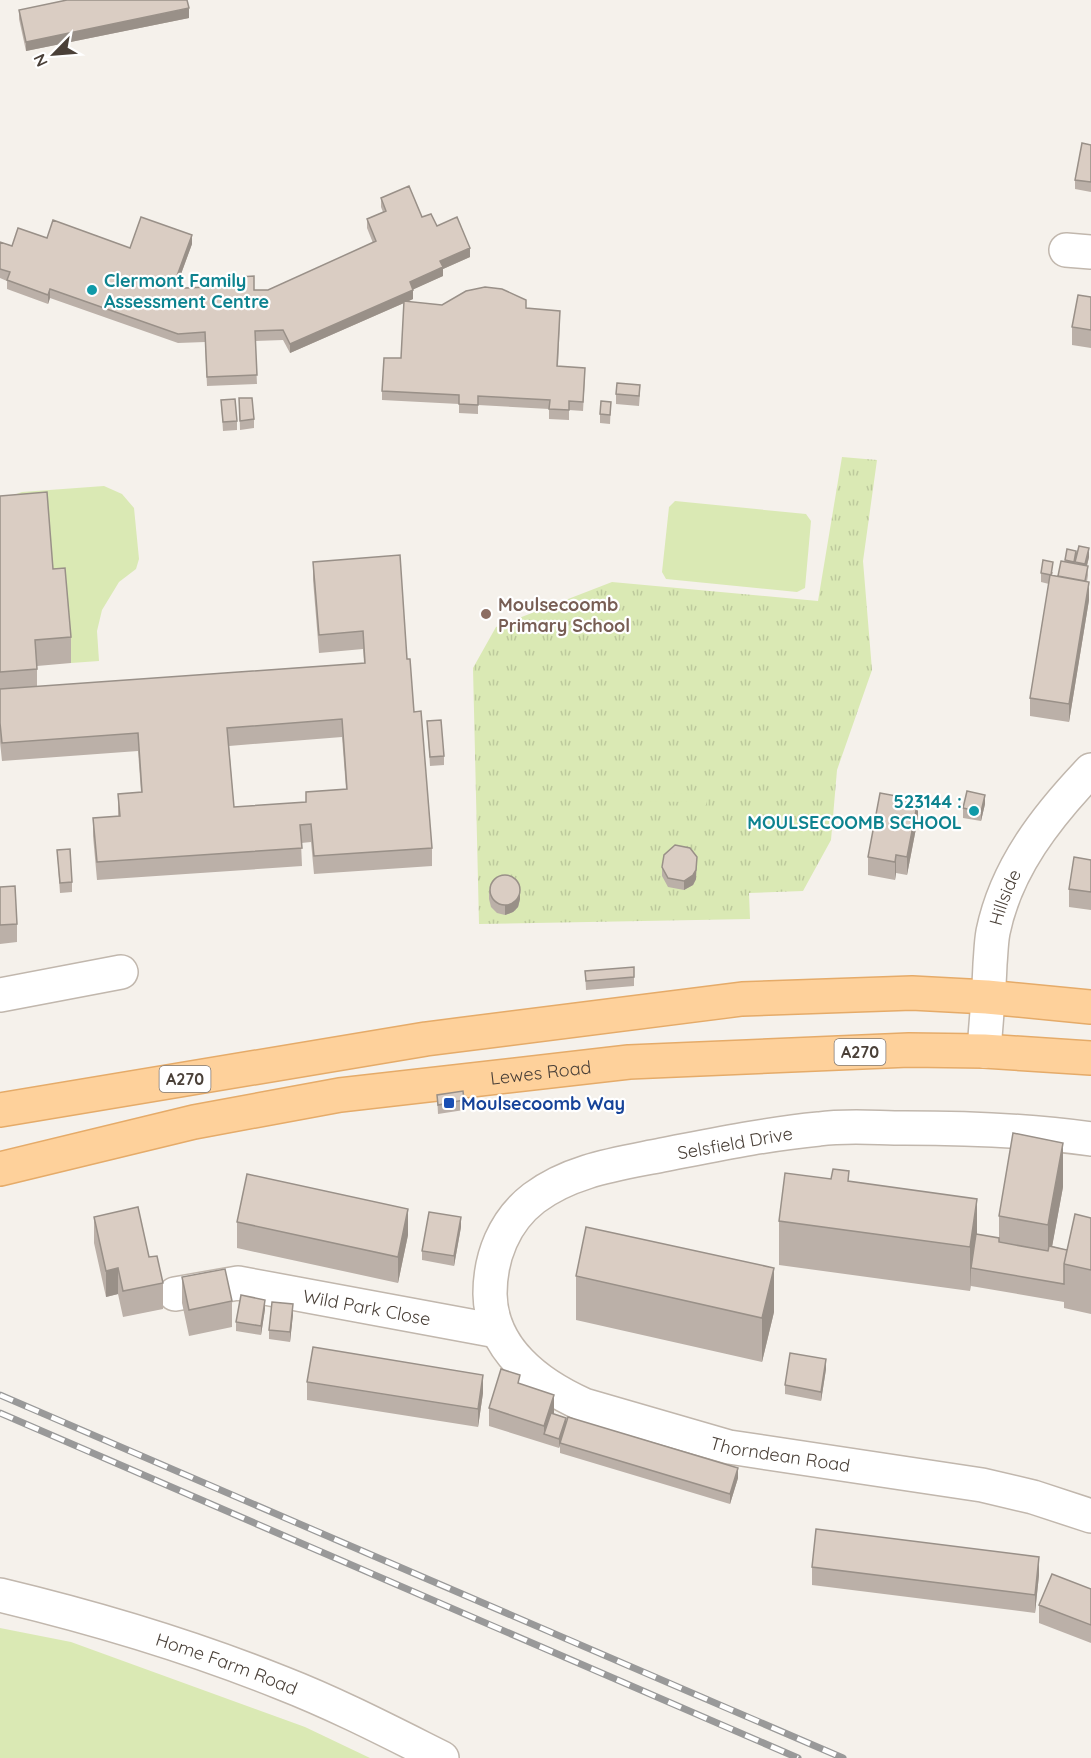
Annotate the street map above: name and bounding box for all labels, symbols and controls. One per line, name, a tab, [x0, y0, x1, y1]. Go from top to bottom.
north arrow	[24, 24, 84, 84]
text: N	[29, 51, 52, 70]
place label: Clermont Family Assessment Centre	[104, 269, 269, 313]
marker: Clermont Family Assessment Centre	[85, 283, 99, 297]
place label: Moulsecoomb Primary School	[498, 593, 630, 637]
marker: Moulsecoomb Primary School	[479, 607, 493, 621]
place label: 523144 : MOULSECOOMB SCHOOL	[747, 790, 962, 834]
marker: 523144 : MOULSECOOMB SCHOOL	[967, 804, 981, 818]
street label: Hillside	[983, 865, 1026, 928]
road number: A270	[834, 1039, 886, 1065]
street label: Lewes Road	[489, 1055, 592, 1089]
road number: A270	[160, 1066, 210, 1092]
place label: Moulsecoomb Way	[461, 1092, 625, 1115]
marker: Moulsecoomb Way	[442, 1096, 456, 1110]
street label: Selsfield Drive	[676, 1122, 794, 1164]
street label: Wild Park Close	[301, 1284, 433, 1330]
street label: Thorndean Road	[708, 1431, 852, 1477]
street label: Home Farm Road	[153, 1627, 301, 1700]

